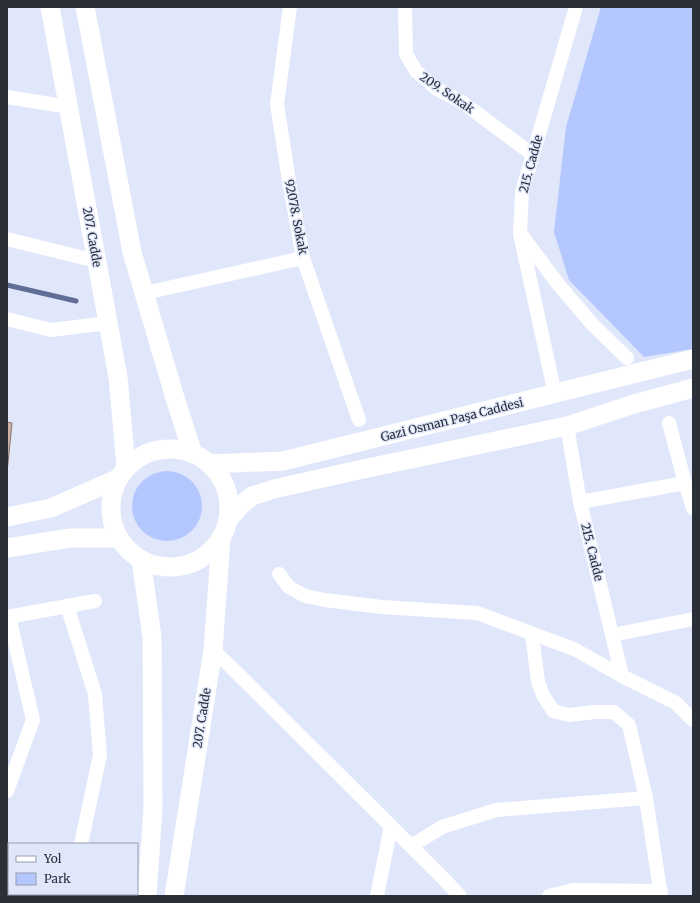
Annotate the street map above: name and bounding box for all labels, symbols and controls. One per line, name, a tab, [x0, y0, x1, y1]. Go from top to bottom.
street label: 209. Sokak	[417, 69, 478, 117]
street label: 215. Cadde	[516, 133, 545, 194]
street label: 92078. Sokak	[282, 178, 311, 256]
street label: 207. Cadde	[80, 206, 105, 268]
street label: Gazi Osman Paşa Caddesi	[379, 394, 525, 445]
street label: 215. Cadde	[578, 521, 607, 582]
street label: 207. Cadde	[189, 687, 214, 749]
legend	[8, 843, 138, 895]
text: Yol	[43, 851, 62, 866]
text: Park	[44, 871, 71, 886]

